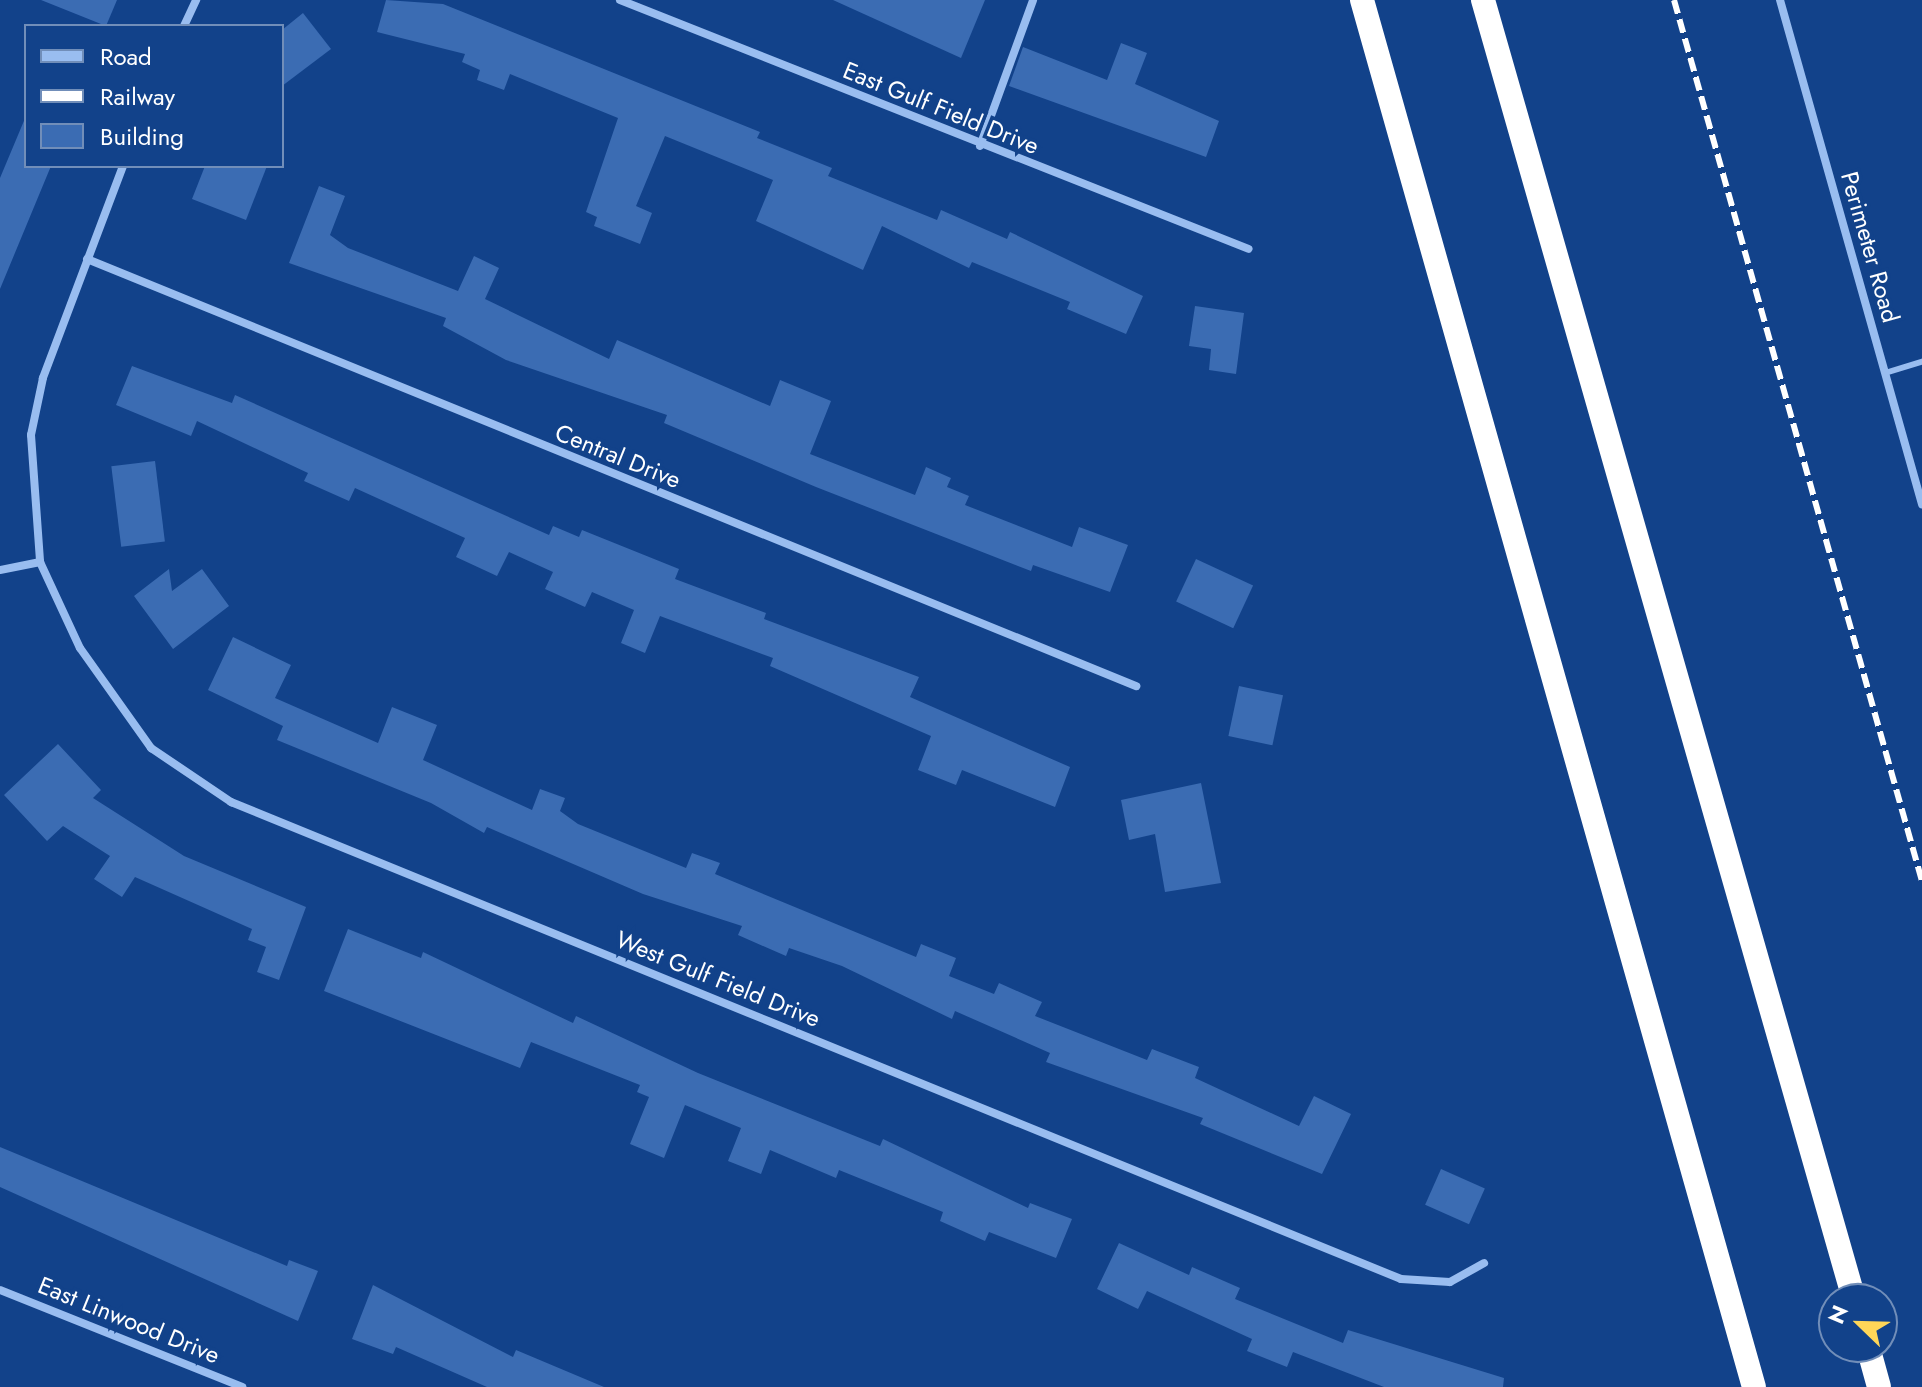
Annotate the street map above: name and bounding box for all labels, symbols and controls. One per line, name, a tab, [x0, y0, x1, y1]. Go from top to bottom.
legend	[24, 24, 284, 168]
text: Road	[100, 39, 152, 74]
street label: East Gulf Field Drive	[839, 56, 1043, 160]
text: Railway	[100, 79, 175, 114]
text: Building	[100, 119, 184, 154]
street label: Perimeter Road	[1835, 168, 1905, 326]
street label: Central Drive	[551, 418, 685, 494]
street label: West Gulf Field Drive	[612, 925, 824, 1033]
street label: East Linwood Drive	[34, 1270, 224, 1370]
north arrow	[1818, 1283, 1898, 1363]
text: N	[1820, 1300, 1856, 1329]

